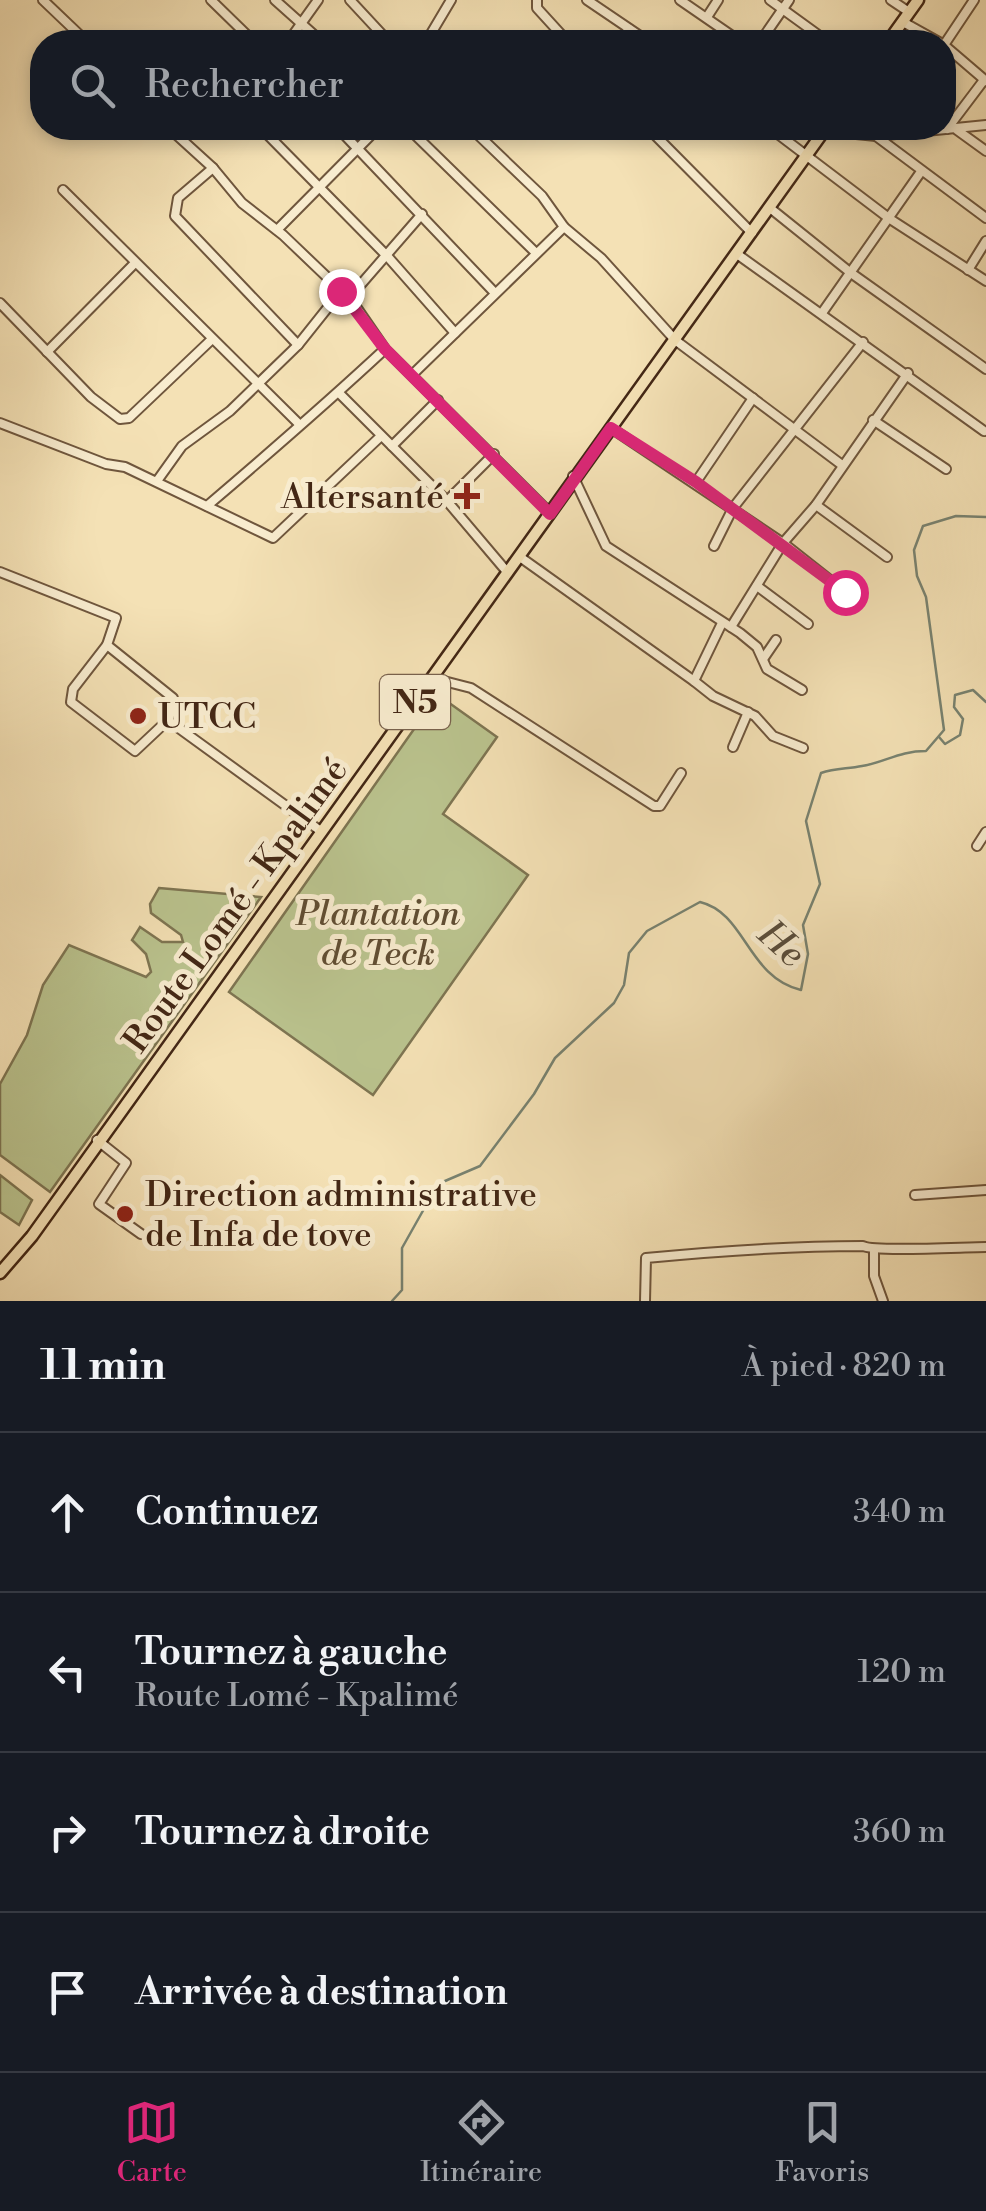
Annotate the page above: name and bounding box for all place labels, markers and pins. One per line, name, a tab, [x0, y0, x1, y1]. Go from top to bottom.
place label: Altersanté	[280, 476, 444, 519]
marker: Altersanté	[454, 483, 480, 509]
place label: UTCC	[158, 696, 256, 739]
marker: UTCC	[127, 705, 149, 727]
place label: Direction administrative de Infa de tove	[145, 1174, 537, 1257]
marker: Direction administrative de Infa de tove	[114, 1203, 136, 1225]

